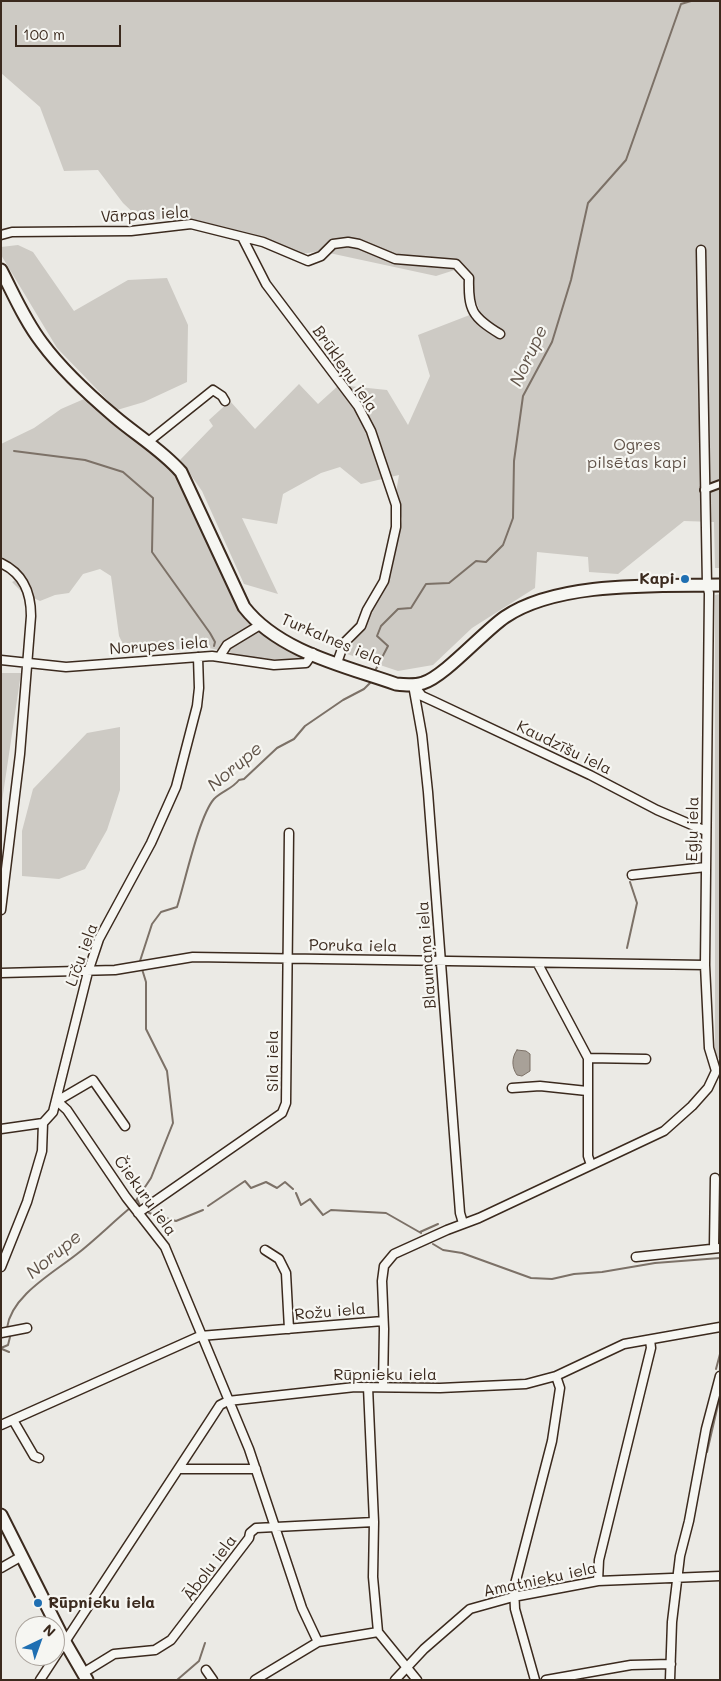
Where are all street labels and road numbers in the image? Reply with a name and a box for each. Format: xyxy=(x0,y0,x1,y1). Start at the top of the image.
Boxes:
street label: Vārpas iela xyxy=(100,203,190,227)
street label: Brūkleņu iela xyxy=(308,322,382,416)
street label: Turkalnes iela xyxy=(278,610,386,670)
street label: Norupes iela xyxy=(109,633,209,659)
street label: Kaudzīšu iela xyxy=(514,717,614,779)
street label: Egļu iela xyxy=(683,796,703,862)
street label: Blaumaņa iela xyxy=(414,900,440,1010)
street label: Līču iela xyxy=(62,921,102,989)
street label: Poruka iela xyxy=(309,936,397,956)
street label: Sila iela xyxy=(263,1030,283,1092)
street label: Čiekuru iela xyxy=(110,1152,180,1240)
street label: Rožu iela xyxy=(294,1299,366,1325)
street label: Rūpnieku iela xyxy=(333,1365,437,1385)
street label: Ābolu iela xyxy=(179,1531,241,1605)
street label: Amatnieku iela xyxy=(481,1559,599,1601)

